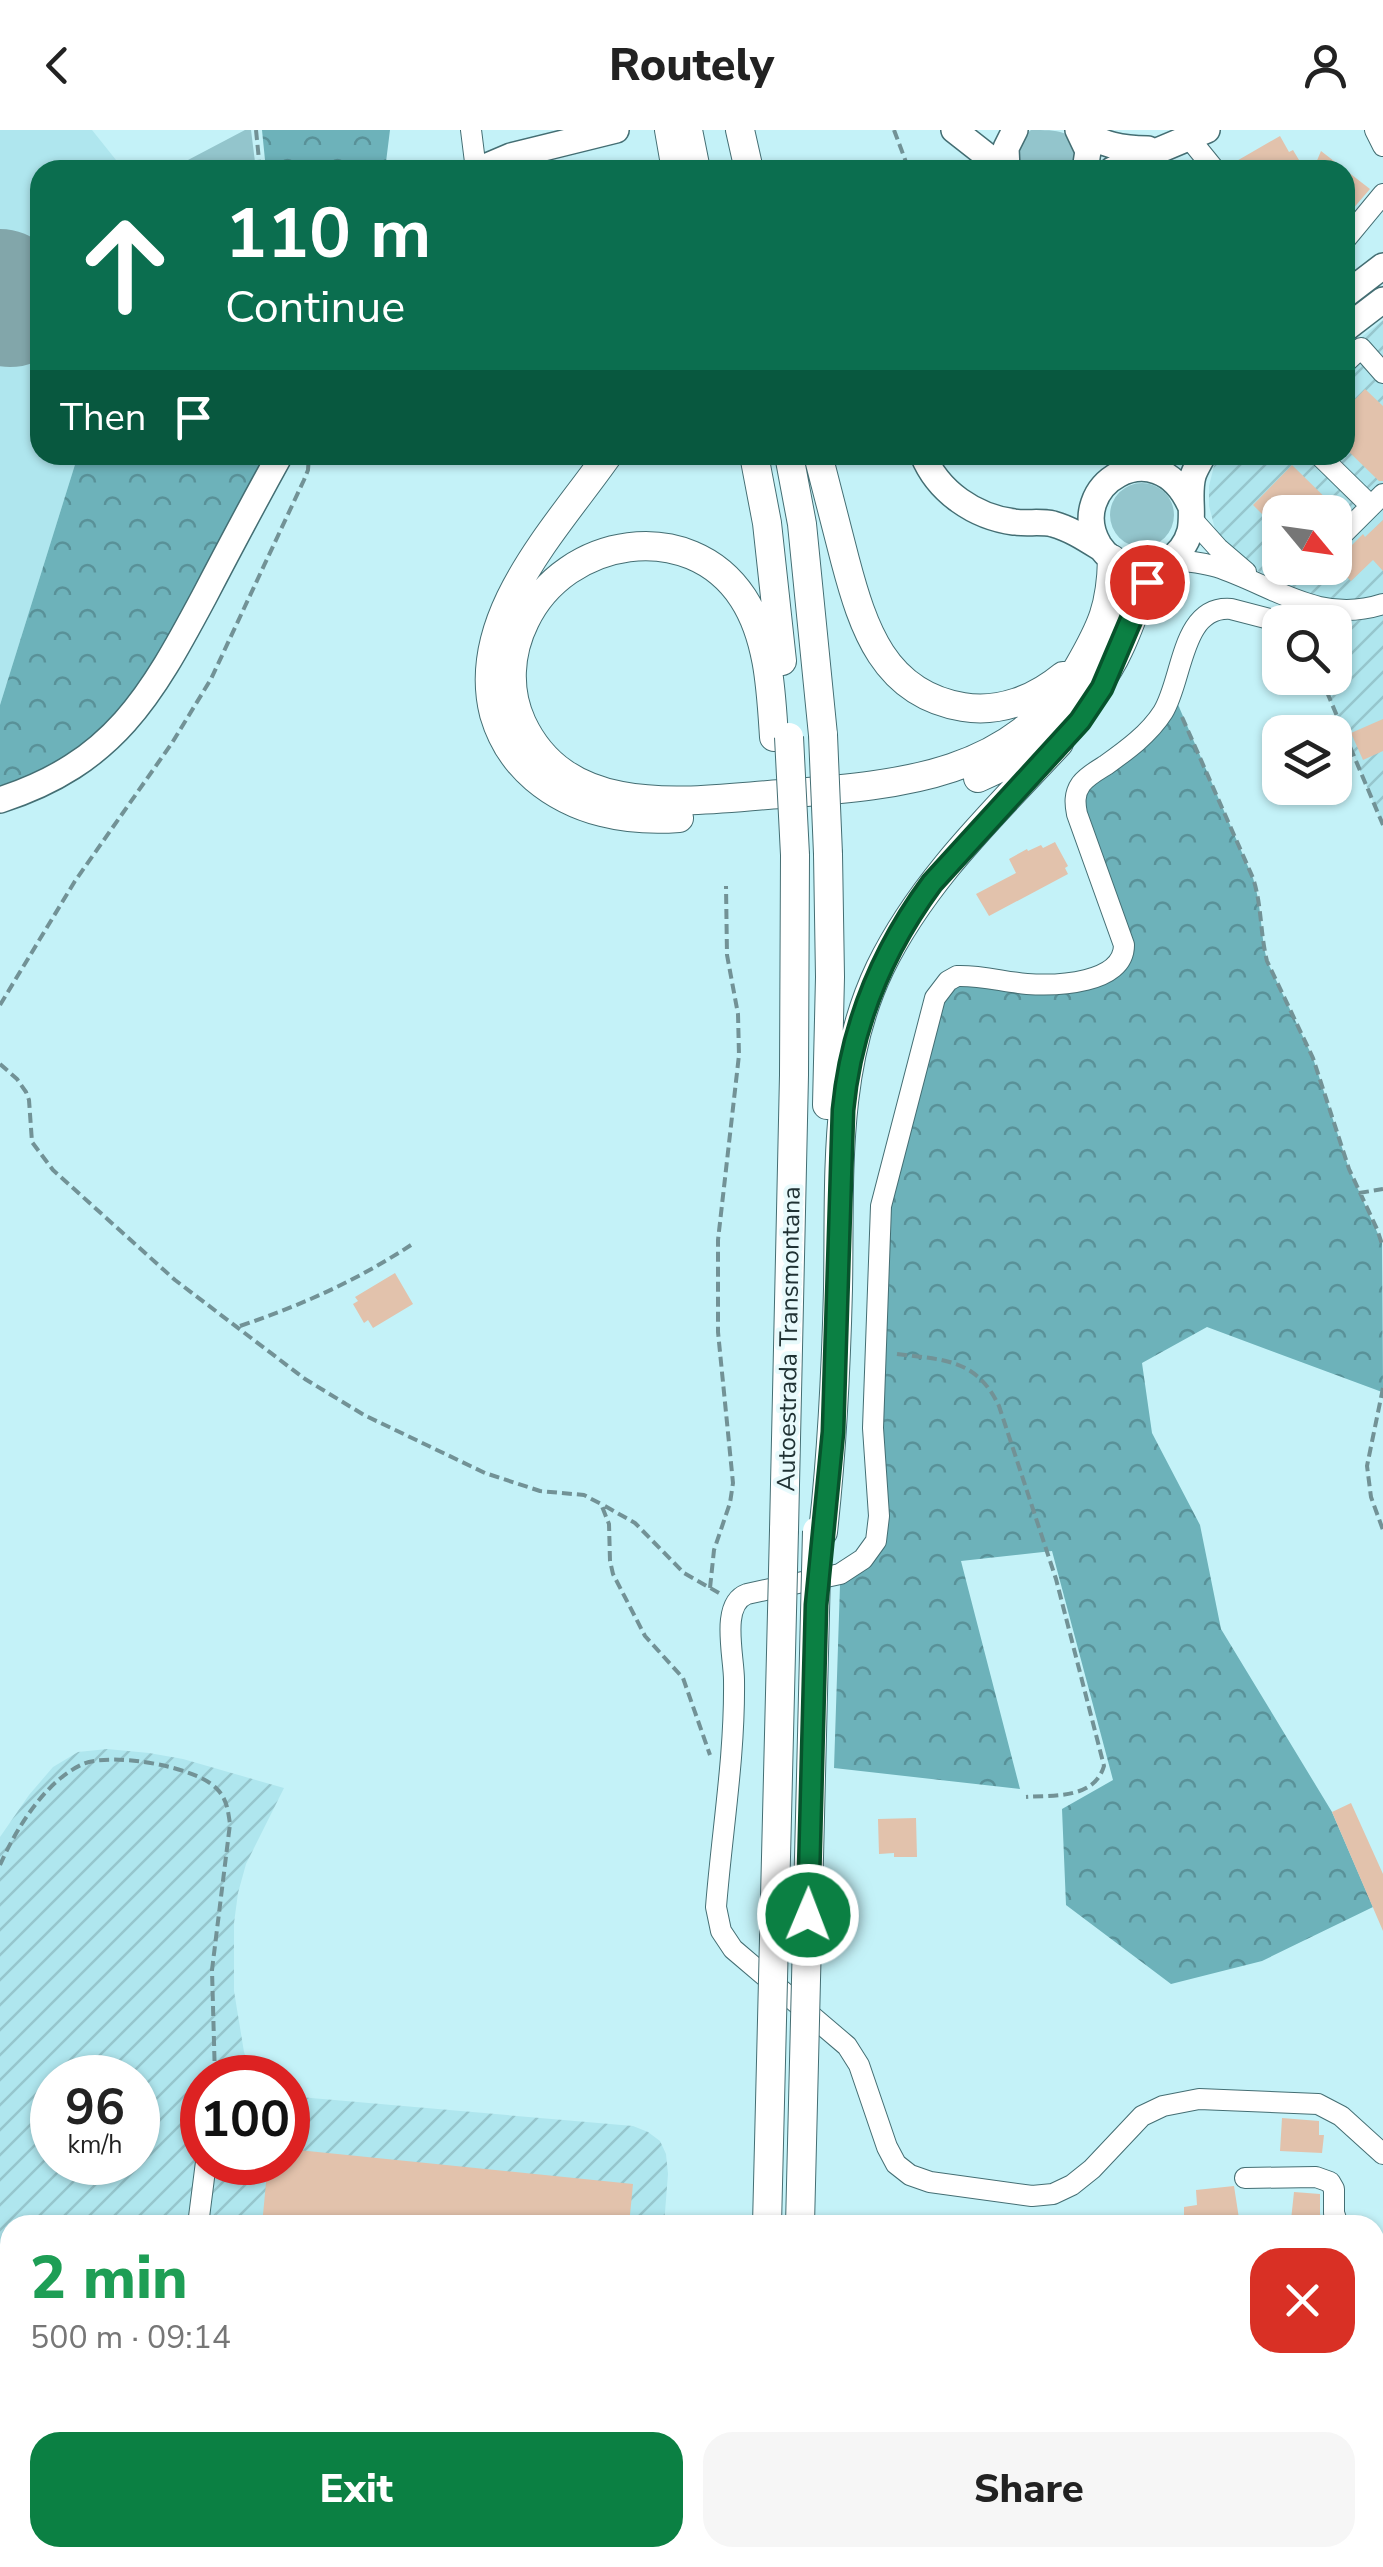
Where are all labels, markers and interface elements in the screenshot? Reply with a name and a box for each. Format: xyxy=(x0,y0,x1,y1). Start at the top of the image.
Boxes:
text: Routely xyxy=(609,35,774,96)
icon: back xyxy=(30,38,85,93)
icon: person xyxy=(1298,38,1353,93)
text: 110 m xyxy=(225,186,431,282)
icon: ahead xyxy=(60,200,190,330)
text: Continue xyxy=(225,277,405,338)
icon: arrive xyxy=(166,390,221,445)
text: Then xyxy=(60,392,146,443)
north arrow xyxy=(1262,495,1352,585)
map controls xyxy=(1262,495,1352,805)
pin xyxy=(1105,540,1190,625)
icon: arrive xyxy=(1120,555,1175,610)
button: search xyxy=(1262,605,1352,695)
button: layers xyxy=(1262,715,1352,805)
street label: Autoestrada Transmontana xyxy=(769,1186,809,1492)
position arrow xyxy=(756,1863,860,1967)
speed limit sign: 100 xyxy=(180,2055,310,2185)
text: 96 xyxy=(65,2073,125,2142)
text: km/h xyxy=(67,2128,123,2162)
text: 2 min xyxy=(30,2237,188,2319)
button: close xyxy=(1250,2248,1355,2353)
text: 500 m · 09:14 xyxy=(30,2316,231,2359)
button: Exit xyxy=(30,2432,683,2547)
button: Share xyxy=(703,2432,1355,2547)

